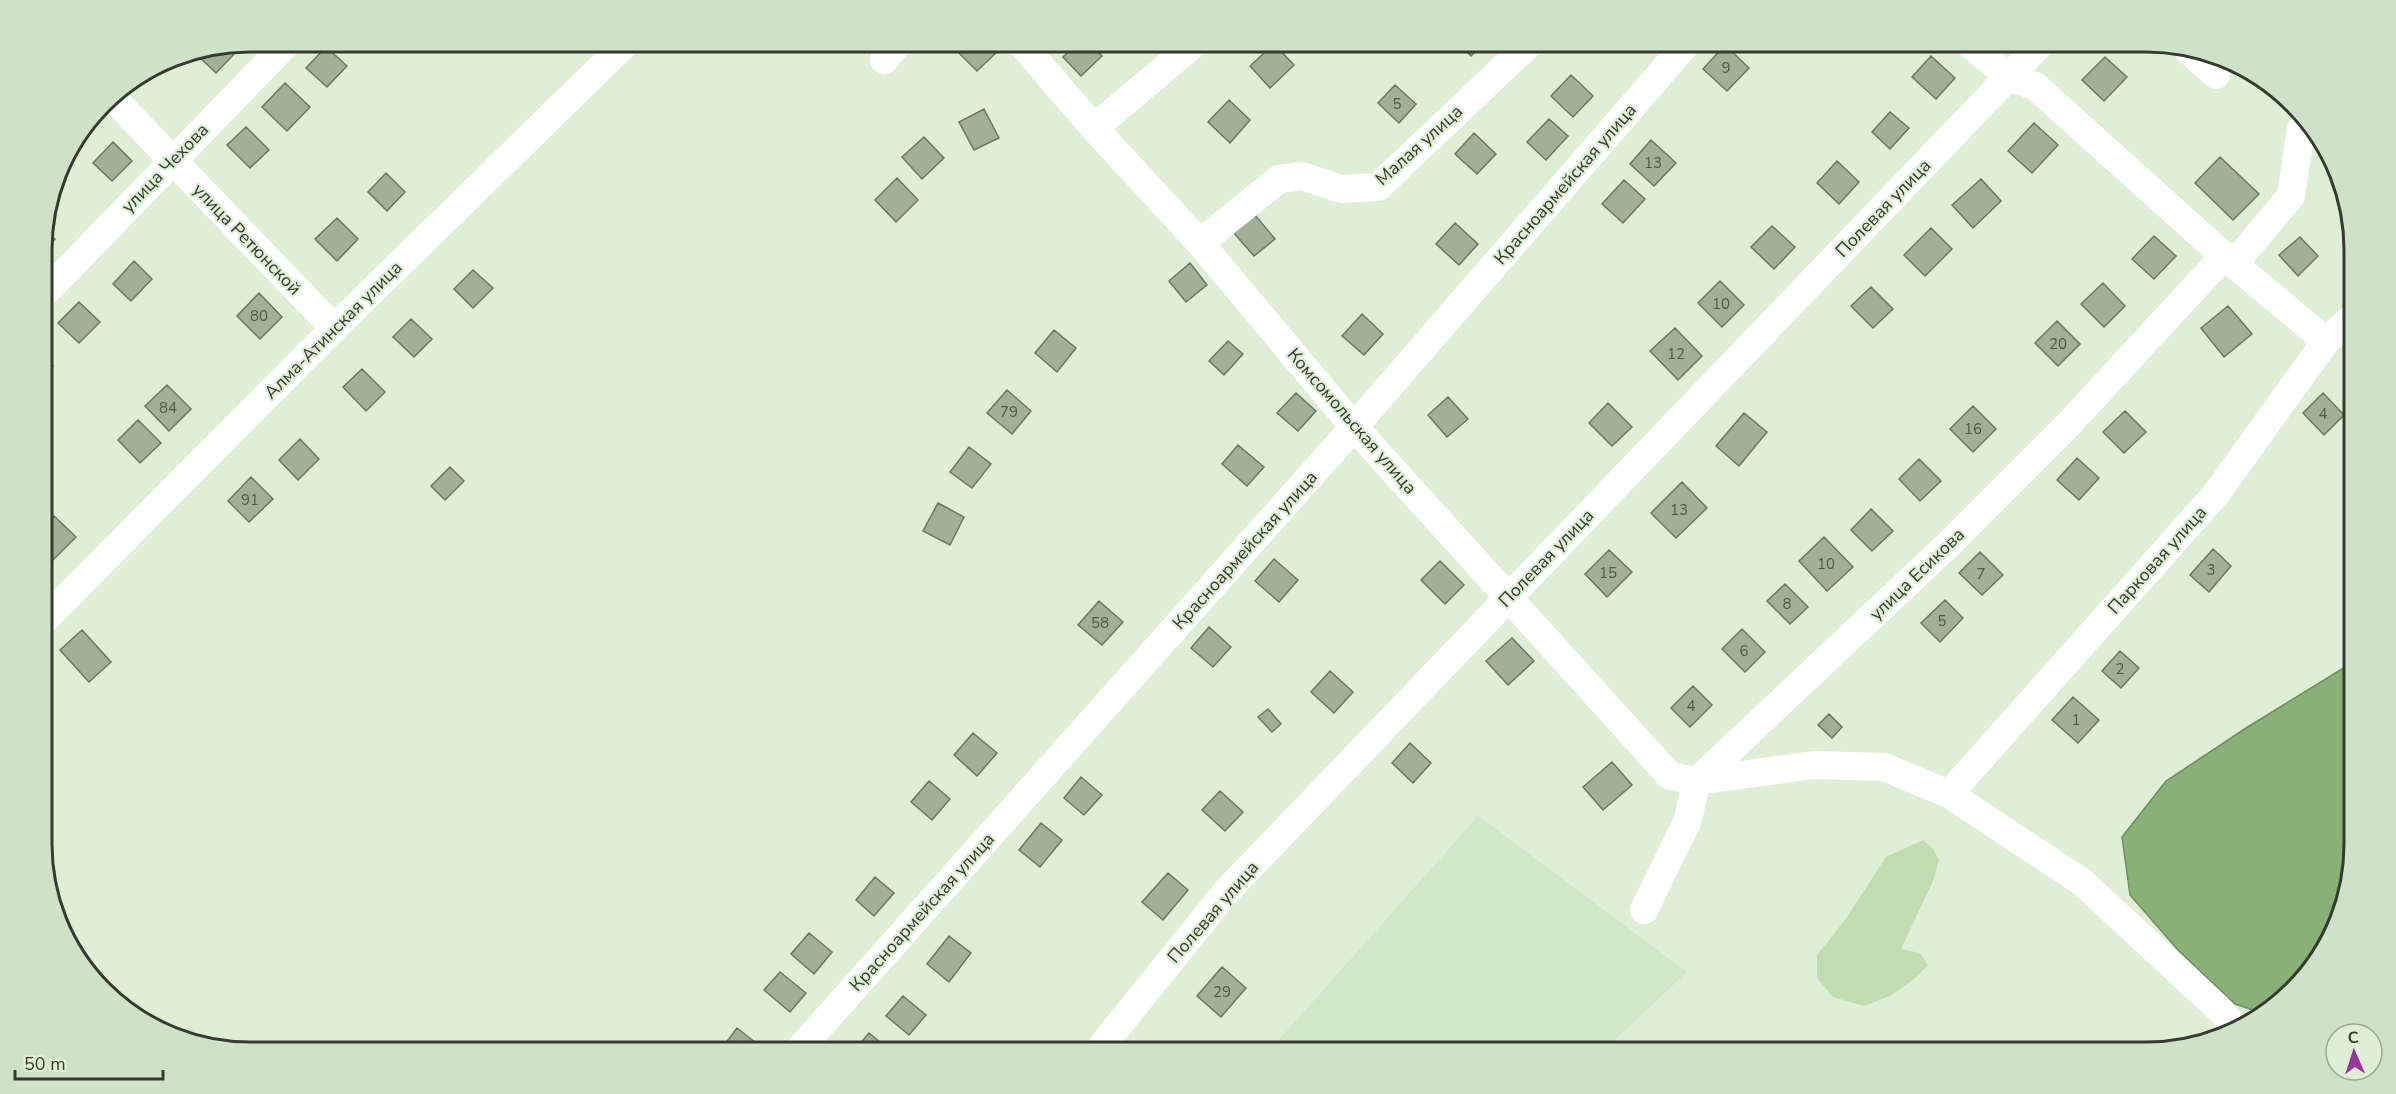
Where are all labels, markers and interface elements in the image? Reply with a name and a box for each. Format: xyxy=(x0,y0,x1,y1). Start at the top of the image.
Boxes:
house number: 9 xyxy=(1721,58,1731,78)
house number: 5 xyxy=(1392,94,1402,114)
street label: Красноармейская улица xyxy=(1488,98,1642,270)
street label: Малая улица xyxy=(1370,99,1468,191)
street label: улица Чехова xyxy=(116,118,214,218)
house number: 13 xyxy=(1644,153,1662,173)
street label: Полевая улица xyxy=(1830,154,1936,262)
street label: улица Ретюнской xyxy=(187,178,307,300)
street label: Алма-Атинская улица xyxy=(259,256,407,404)
house number: 10 xyxy=(1712,294,1730,314)
house number: 80 xyxy=(250,306,268,326)
house number: 20 xyxy=(2049,334,2067,354)
street label: Комсомольская улица xyxy=(1282,343,1422,499)
house number: 12 xyxy=(1667,344,1685,364)
house number: 84 xyxy=(159,398,177,418)
house number: 79 xyxy=(1000,402,1018,422)
house number: 4 xyxy=(2318,404,2328,424)
house number: 16 xyxy=(1964,419,1982,439)
street label: Красноармейская улица xyxy=(1167,465,1323,635)
house number: 91 xyxy=(241,490,259,510)
house number: 13 xyxy=(1670,500,1688,520)
street label: Парковая улица xyxy=(2102,501,2212,619)
street label: Полевая улица xyxy=(1493,504,1599,612)
street label: улица Есикова xyxy=(1864,522,1970,626)
house number: 10 xyxy=(1817,554,1835,574)
house number: 3 xyxy=(2206,560,2216,580)
house number: 15 xyxy=(1599,563,1617,583)
house number: 7 xyxy=(1976,564,1986,584)
house number: 8 xyxy=(1782,594,1792,614)
house number: 5 xyxy=(1937,611,1947,631)
house number: 58 xyxy=(1091,613,1109,633)
house number: 6 xyxy=(1739,641,1749,661)
house number: 2 xyxy=(2115,659,2125,679)
house number: 4 xyxy=(1686,696,1696,716)
house number: 1 xyxy=(2071,710,2081,730)
street label: Красноармейская улица xyxy=(844,827,1000,997)
street label: Полевая улица xyxy=(1162,856,1264,968)
house number: 29 xyxy=(1213,982,1231,1002)
north arrow xyxy=(2324,1022,2384,1082)
text: С xyxy=(2347,1027,2359,1049)
scale bar xyxy=(15,1043,164,1081)
text: 50 m xyxy=(24,1052,66,1076)

